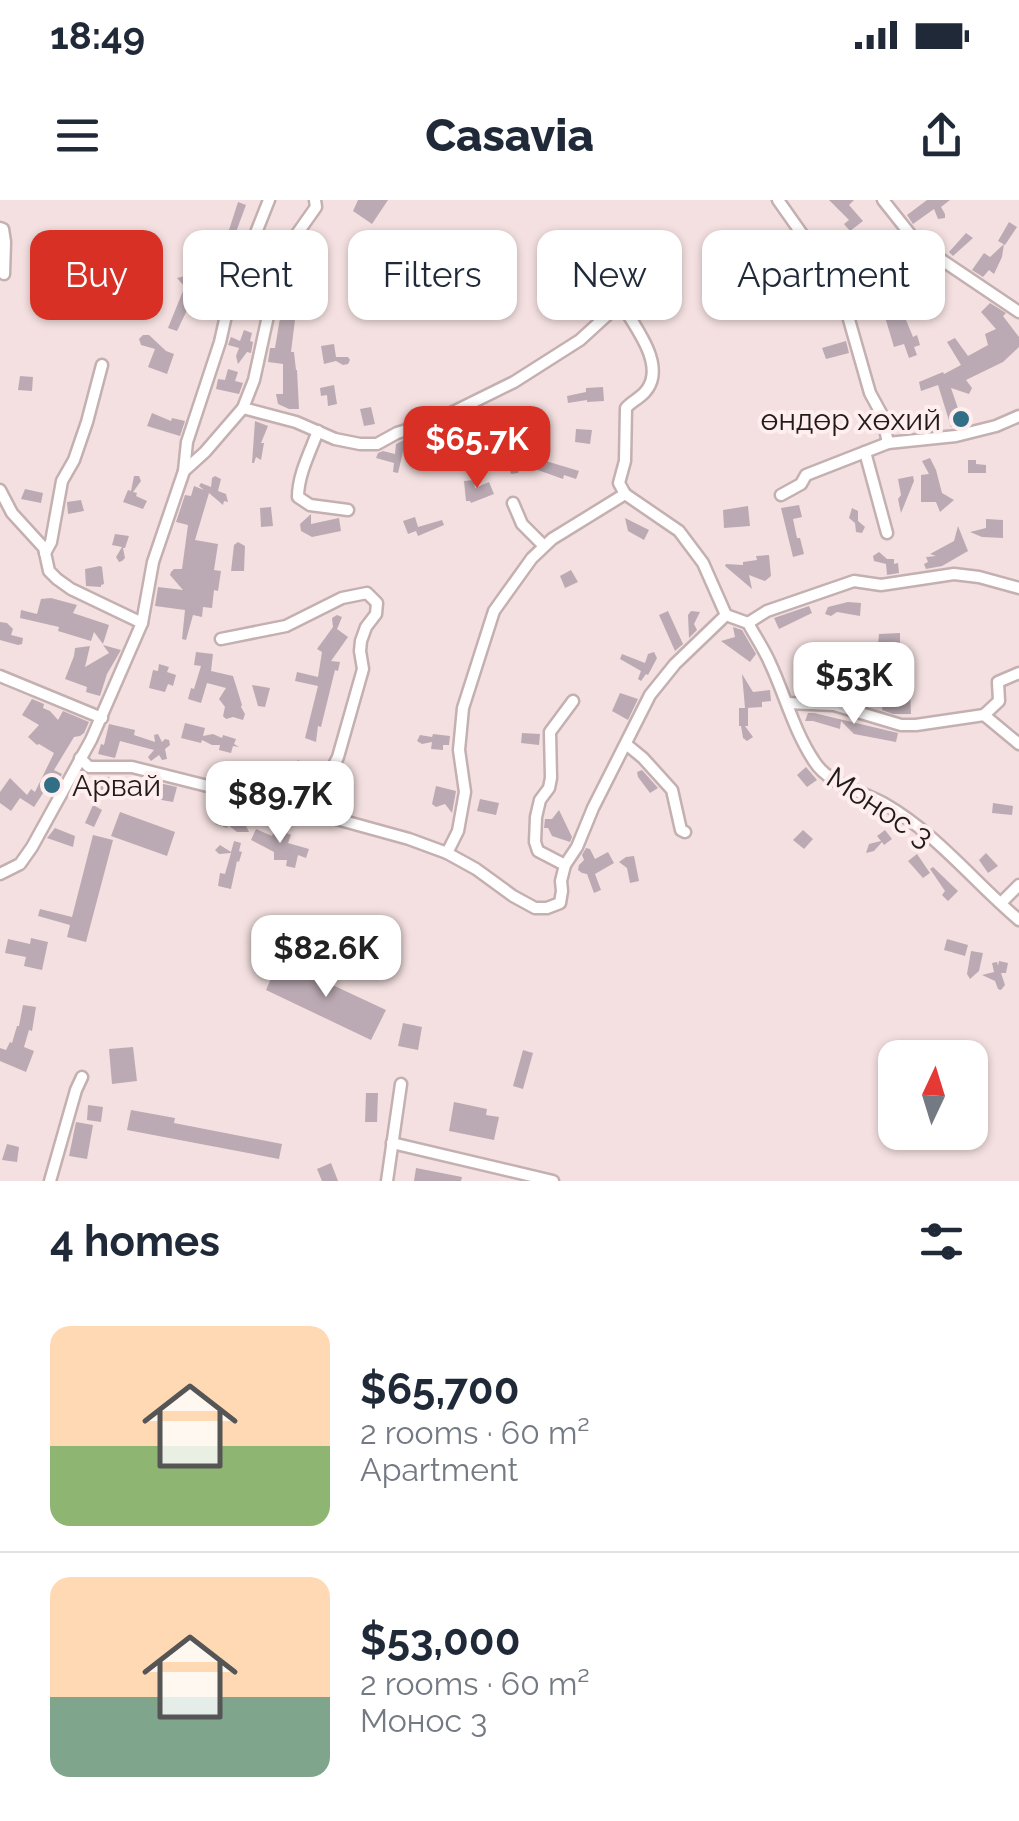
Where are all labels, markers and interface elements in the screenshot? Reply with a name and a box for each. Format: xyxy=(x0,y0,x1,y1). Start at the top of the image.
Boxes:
text: 18:49 xyxy=(50,13,145,58)
icon: menu xyxy=(50,108,105,163)
icon: share xyxy=(914,108,969,163)
text: Casavia xyxy=(425,109,594,162)
chip: Buy xyxy=(30,230,163,320)
chip: Rent xyxy=(183,230,328,320)
chip: Filters xyxy=(348,230,517,320)
chip: New xyxy=(537,230,682,320)
chip: Apartment xyxy=(702,230,945,320)
place label: өндөр хөхий xyxy=(761,402,941,437)
pin: $65.7K xyxy=(396,406,558,491)
marker: өндөр хөхий xyxy=(950,408,972,430)
text: $65.7K xyxy=(425,420,529,457)
pin: $53K xyxy=(795,642,913,727)
text: $53K xyxy=(815,656,893,693)
street label: Монос 3 xyxy=(820,760,940,854)
pin: $89.7K xyxy=(199,761,361,846)
place label: Арвай xyxy=(72,768,161,803)
marker: Арвай xyxy=(41,774,63,796)
text: $89.7K xyxy=(228,775,332,812)
pin: $82.6K xyxy=(245,915,407,1000)
text: $82.6K xyxy=(273,929,379,966)
north arrow xyxy=(878,1040,988,1150)
map controls xyxy=(878,1040,988,1150)
icon: filters xyxy=(914,1214,969,1269)
text: 4 homes xyxy=(50,1217,220,1266)
text: $65,700 xyxy=(360,1365,519,1414)
icon: home xyxy=(130,1366,250,1486)
text: 2 rooms · 60 m² xyxy=(360,1414,590,1451)
text: Apartment xyxy=(360,1451,518,1488)
text: $53,000 xyxy=(360,1616,520,1665)
icon: home xyxy=(130,1617,250,1737)
text: 2 rooms · 60 m² xyxy=(360,1665,590,1702)
text: Монос 3 xyxy=(360,1702,487,1739)

